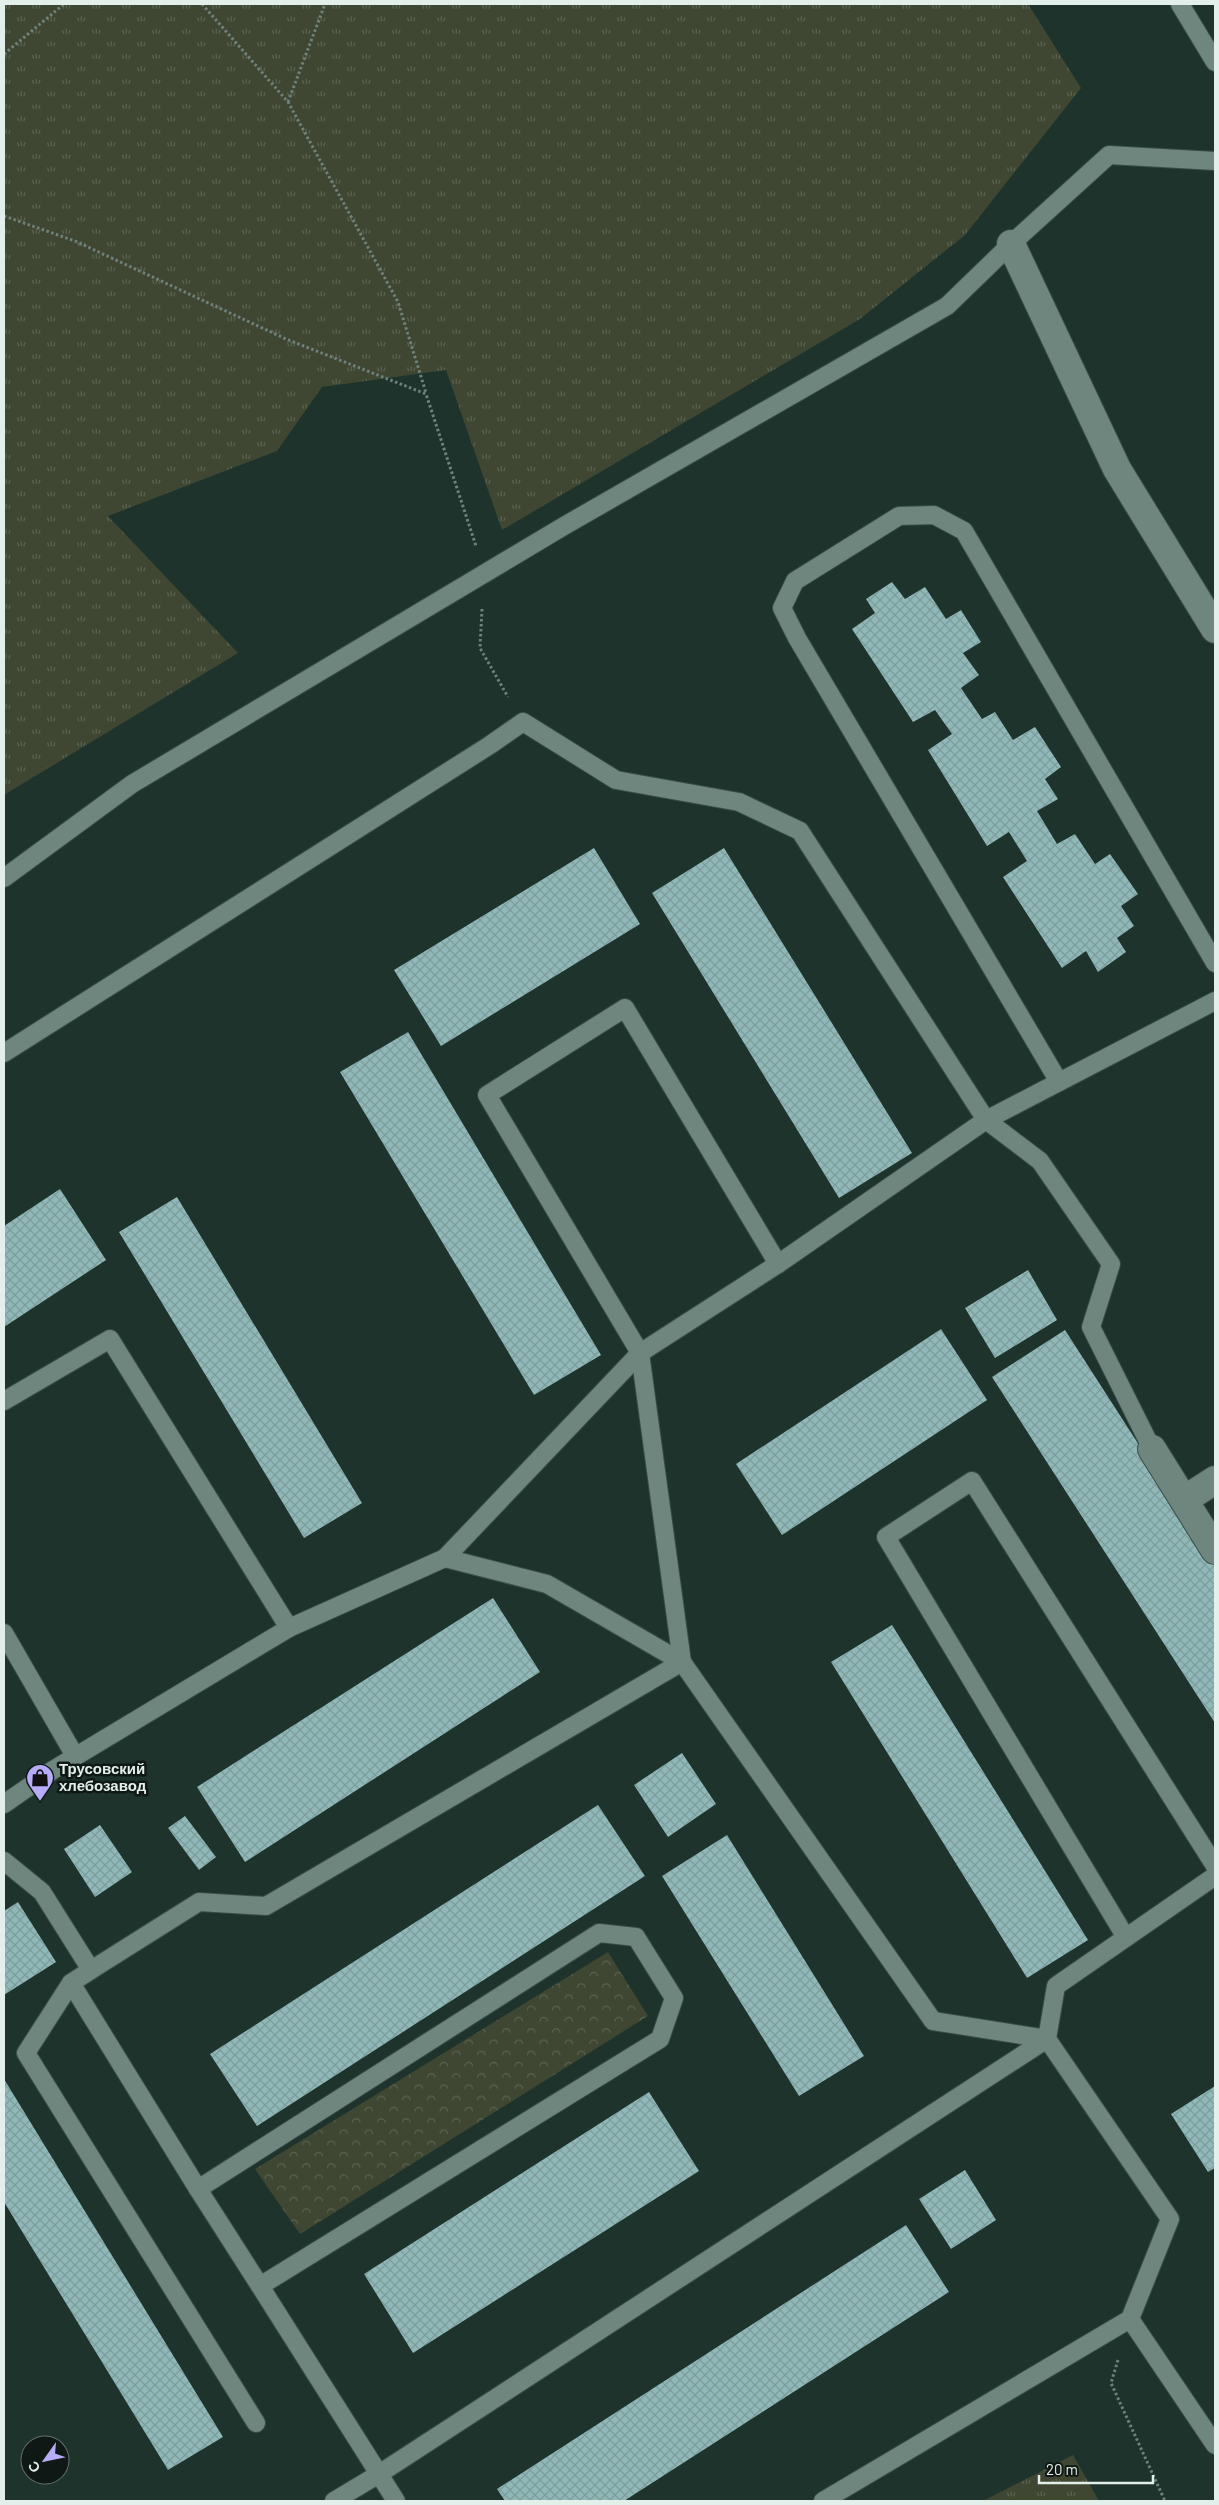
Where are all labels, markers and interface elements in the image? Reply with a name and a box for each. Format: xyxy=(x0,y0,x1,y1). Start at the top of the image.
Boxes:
place label: Трусовский хлебозавод xyxy=(59,1759,147,1794)
shop icon: Трусовский хлебозавод xyxy=(25,1763,55,1802)
north arrow xyxy=(20,2435,70,2485)
scale bar xyxy=(1039,2452,1153,2484)
text: С xyxy=(24,2458,44,2476)
text: 20 m xyxy=(1046,2460,1078,2478)

